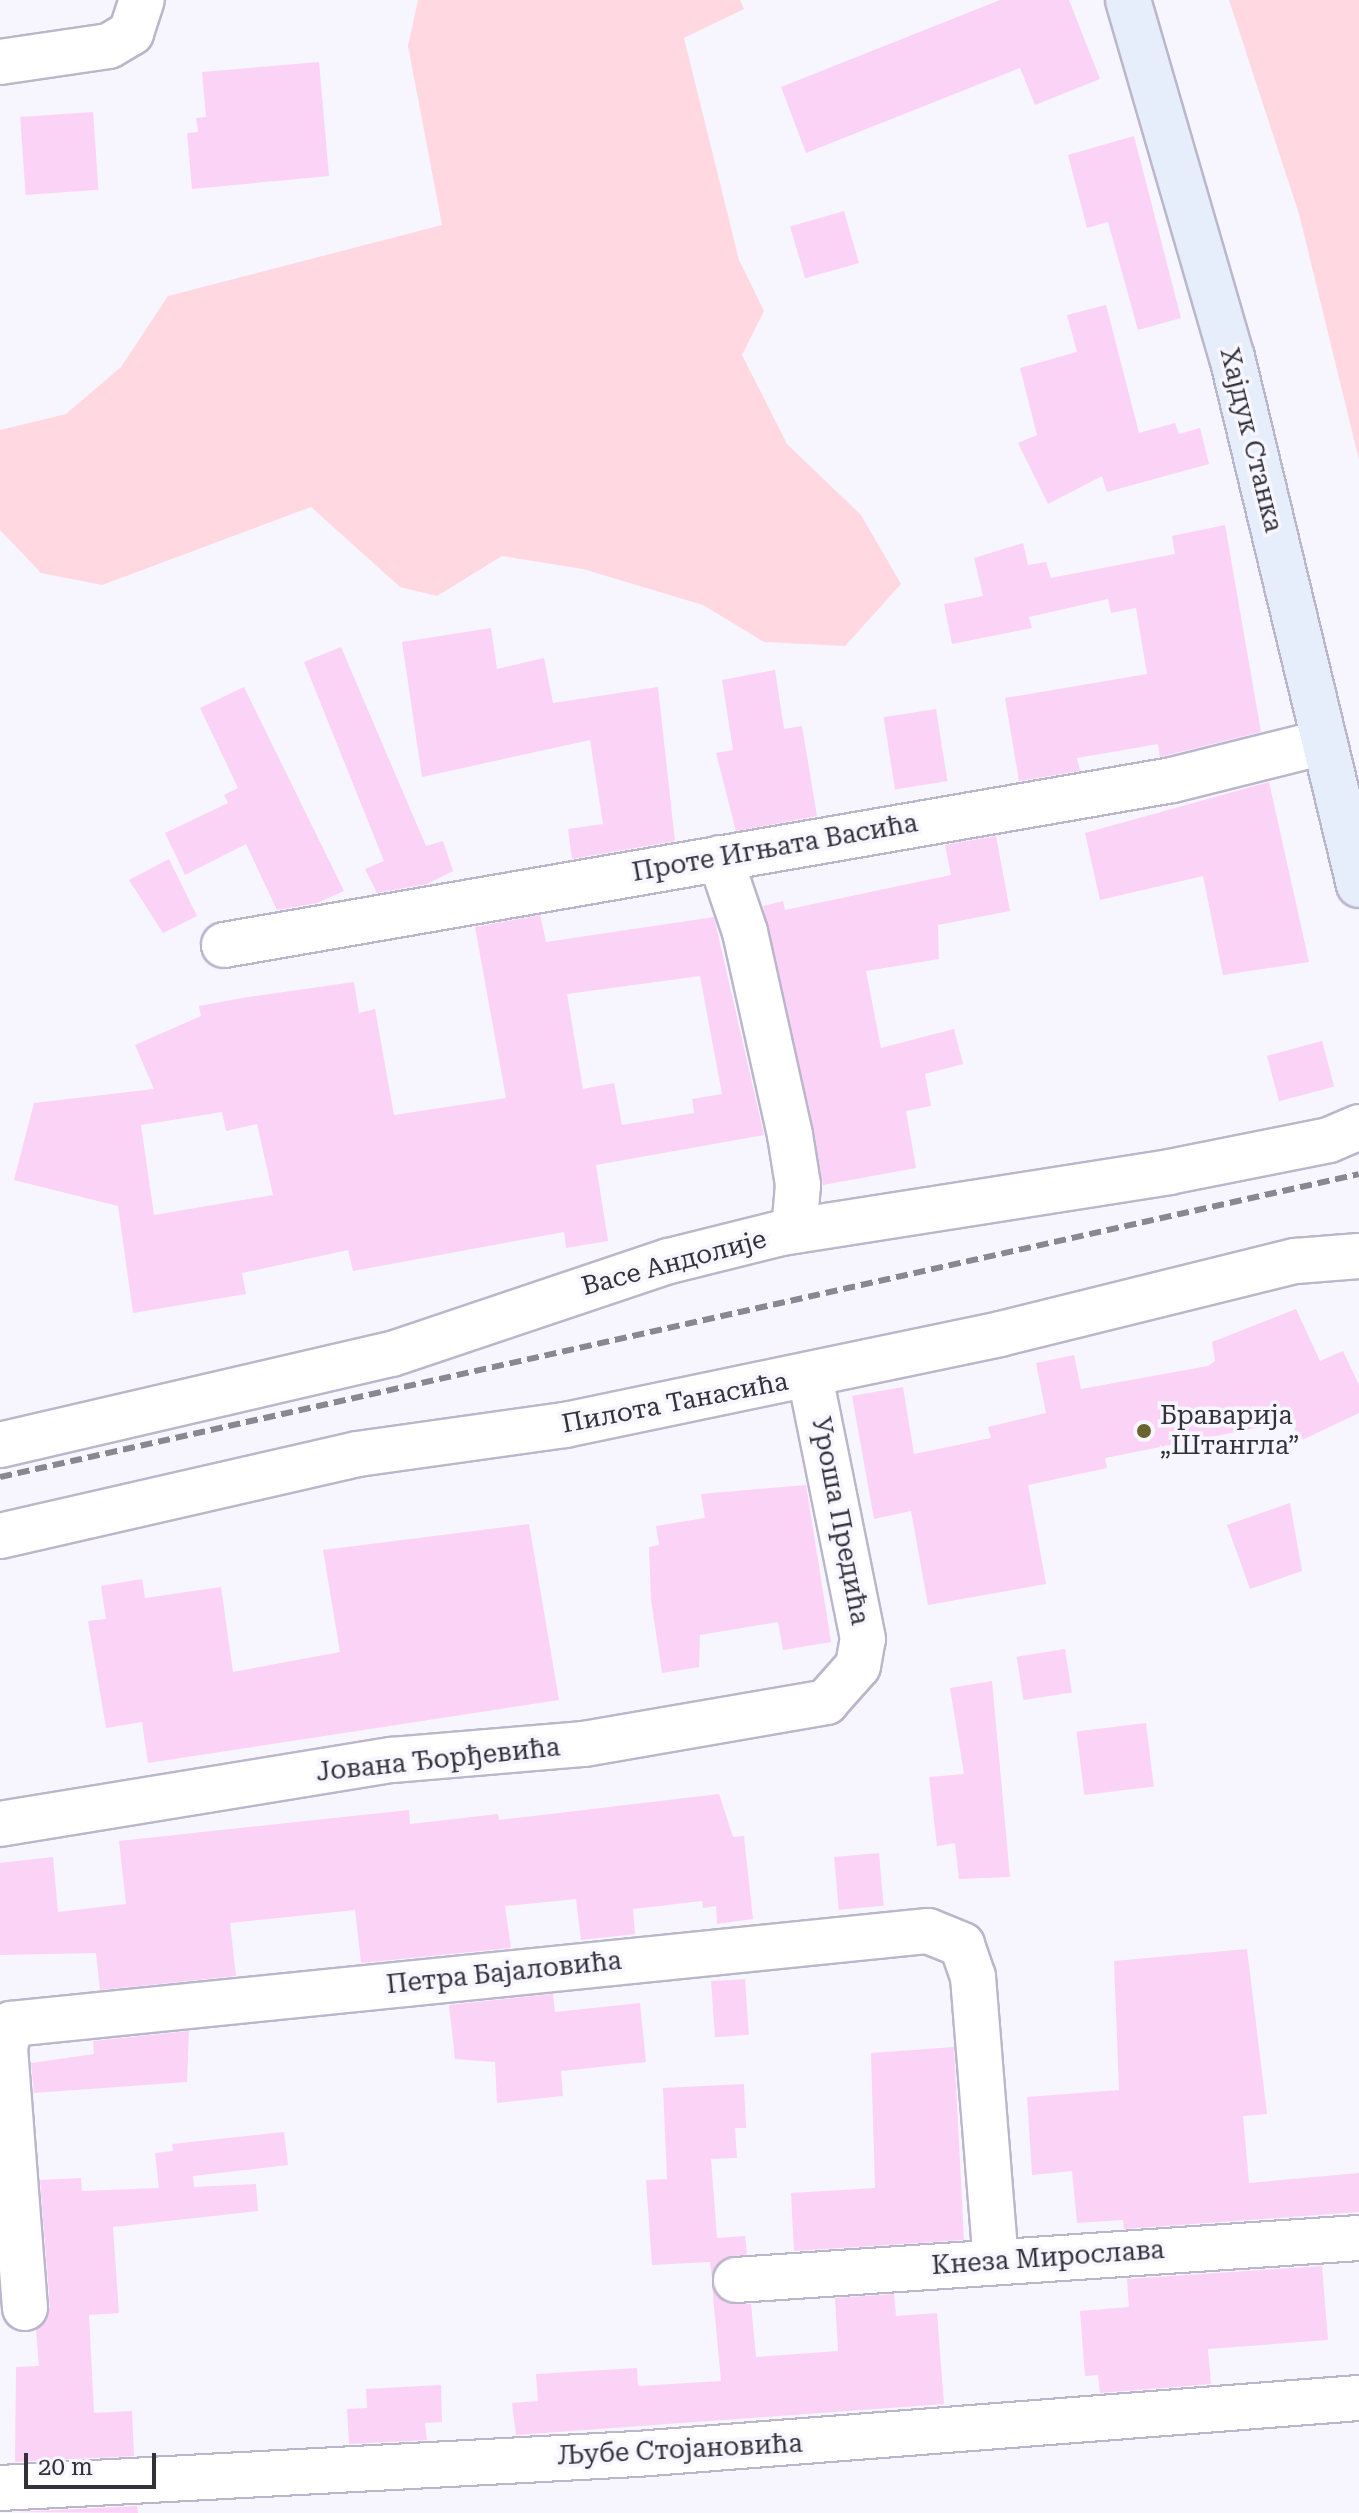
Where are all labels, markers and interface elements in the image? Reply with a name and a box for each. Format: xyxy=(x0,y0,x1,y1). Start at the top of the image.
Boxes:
street label: Хајдук Станка xyxy=(1213,344,1289,536)
street label: Проте Игњата Васића xyxy=(630,808,920,888)
street label: Васе Андолије xyxy=(578,1223,770,1303)
street label: Пилота Танасића xyxy=(559,1366,791,1440)
place label: Браварија „Штангла” xyxy=(1160,1400,1299,1462)
street label: Уроша Предића xyxy=(805,1414,875,1628)
marker: Браварија „Штангла” xyxy=(1135,1422,1153,1440)
street label: Јована Ђорђевића xyxy=(315,1732,561,1788)
street label: Петра Бајаловића xyxy=(385,1945,623,2001)
street label: Кнеза Мирослава xyxy=(930,2234,1166,2282)
street label: Љубе Стојановића xyxy=(557,2428,803,2472)
scale bar xyxy=(28,2437,160,2487)
text: 20 m xyxy=(38,2453,93,2481)

